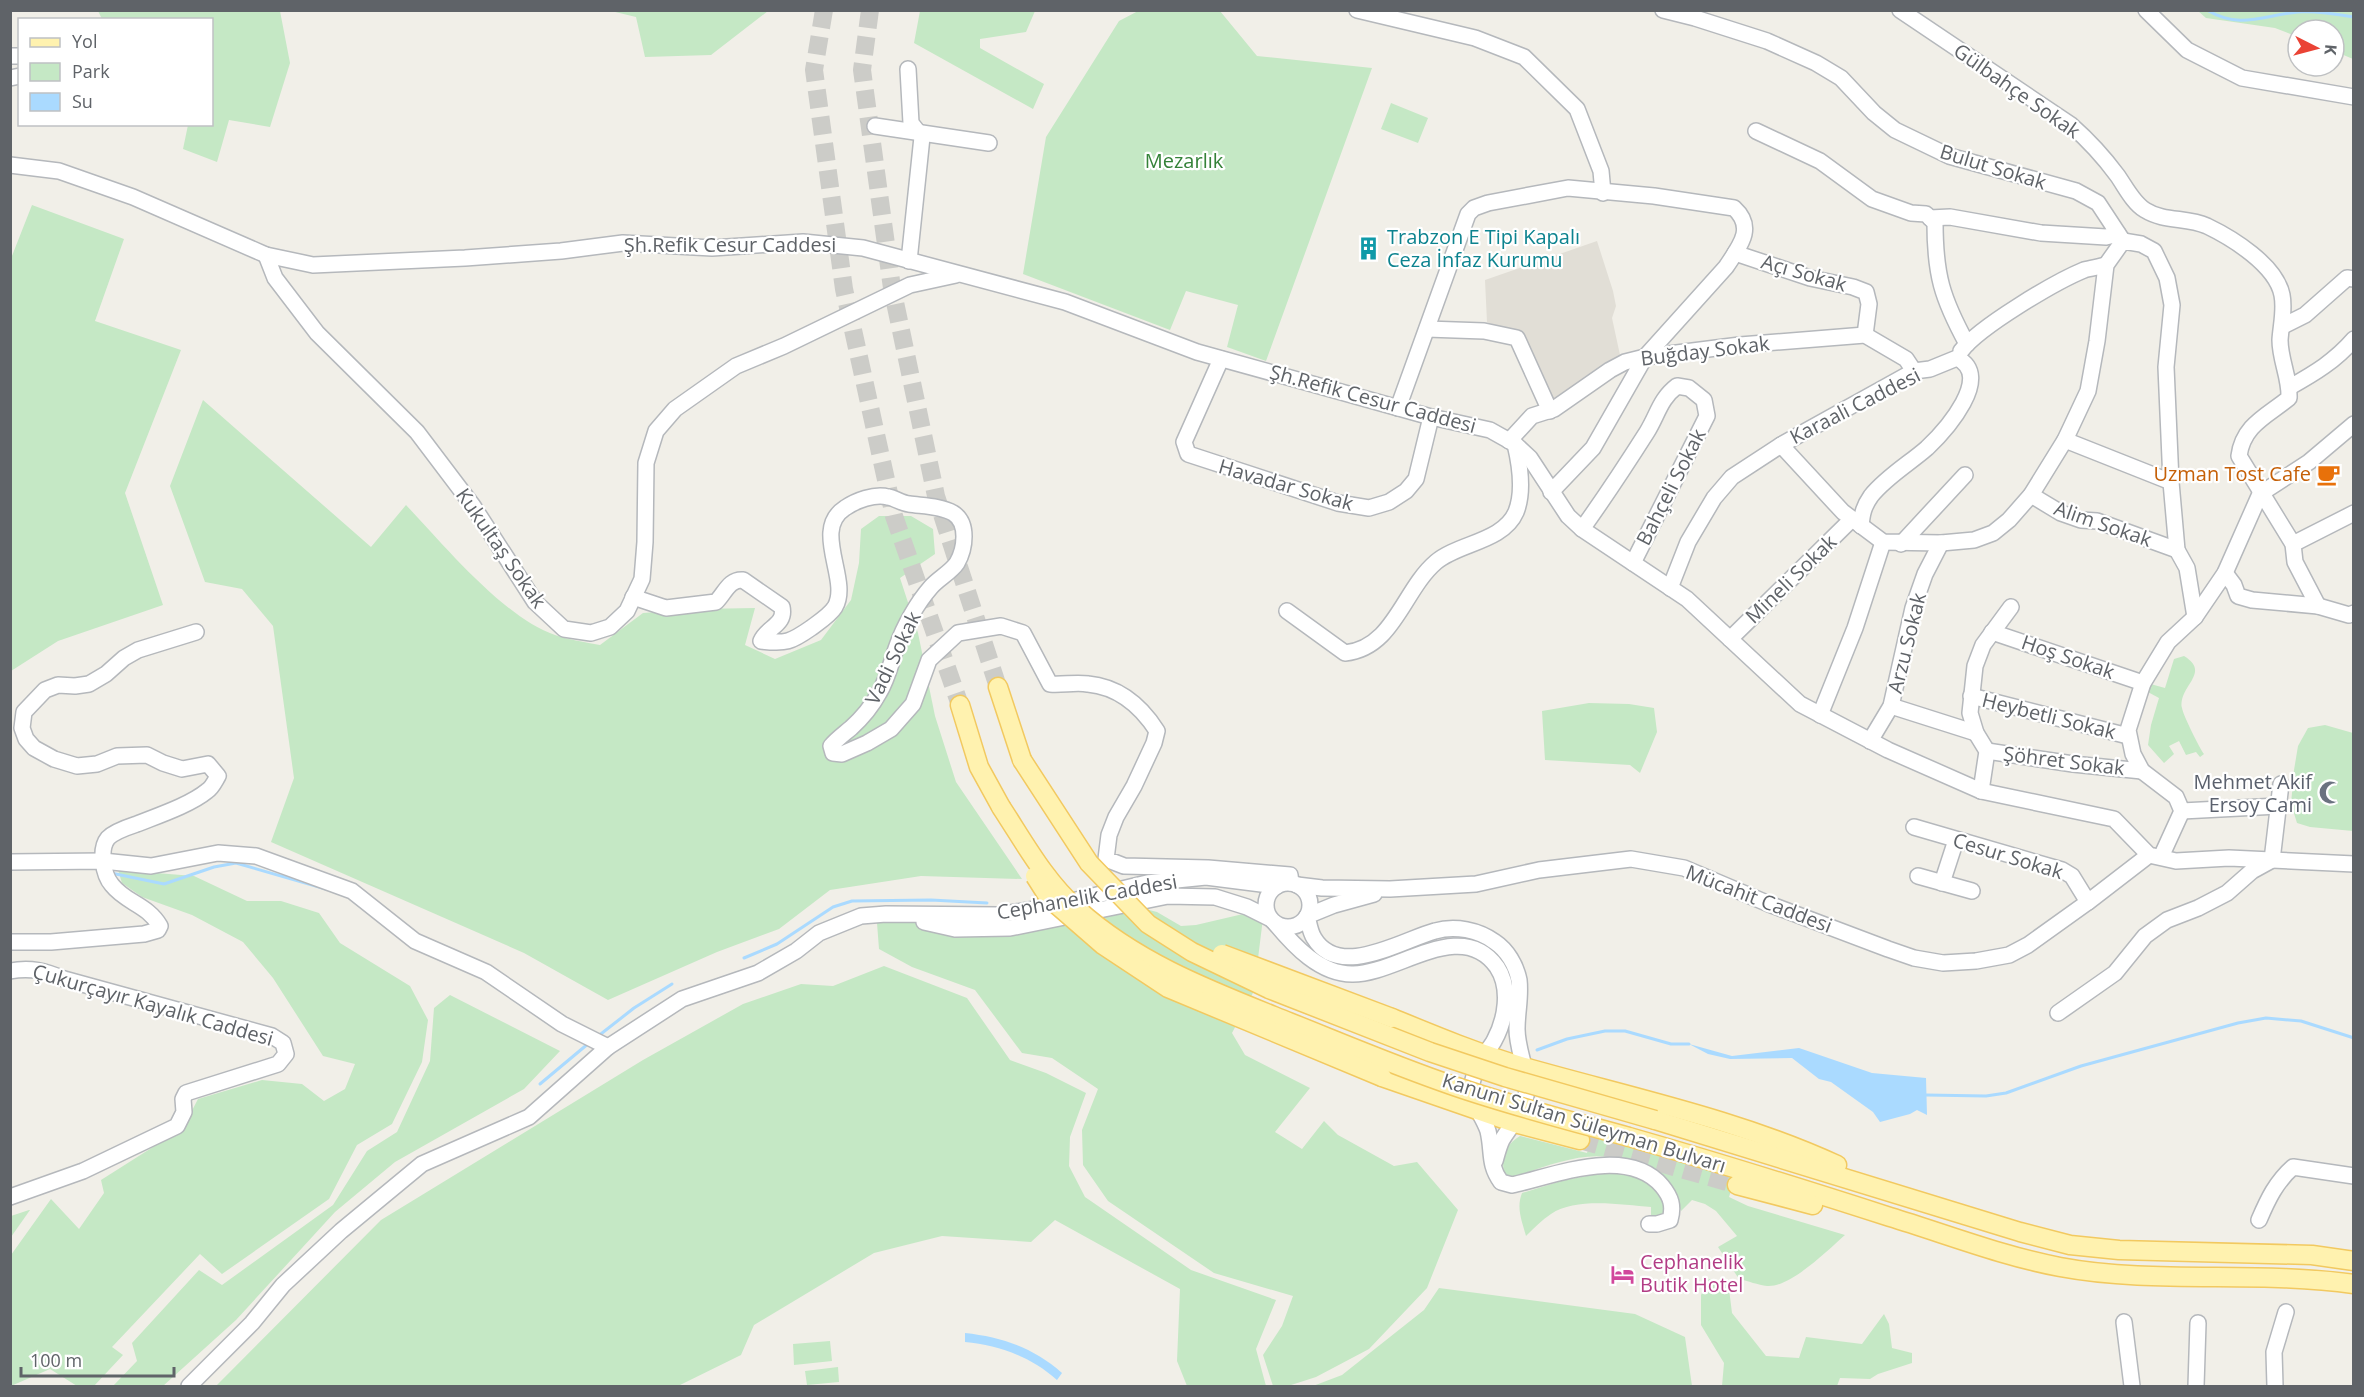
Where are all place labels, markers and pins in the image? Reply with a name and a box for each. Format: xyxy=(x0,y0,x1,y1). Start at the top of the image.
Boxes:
place label: Trabzon E Tipi Kapalı Ceza İnfaz Kurumu xyxy=(1387,223,1580,273)
building icon: Trabzon E Tipi Kapalı Ceza İnfaz Kurumu xyxy=(1356,235,1382,261)
place label: Uzman Tost Cafe xyxy=(2153,460,2311,487)
cafe icon: Uzman Tost Cafe xyxy=(2316,461,2342,487)
place label: Mehmet Akif Ersoy Cami xyxy=(2194,768,2313,818)
mosque icon: Mehmet Akif Ersoy Cami xyxy=(2317,780,2343,806)
place label: Cephanelik Butik Hotel xyxy=(1640,1248,1744,1298)
hotel icon: Cephanelik Butik Hotel xyxy=(1609,1261,1635,1287)

